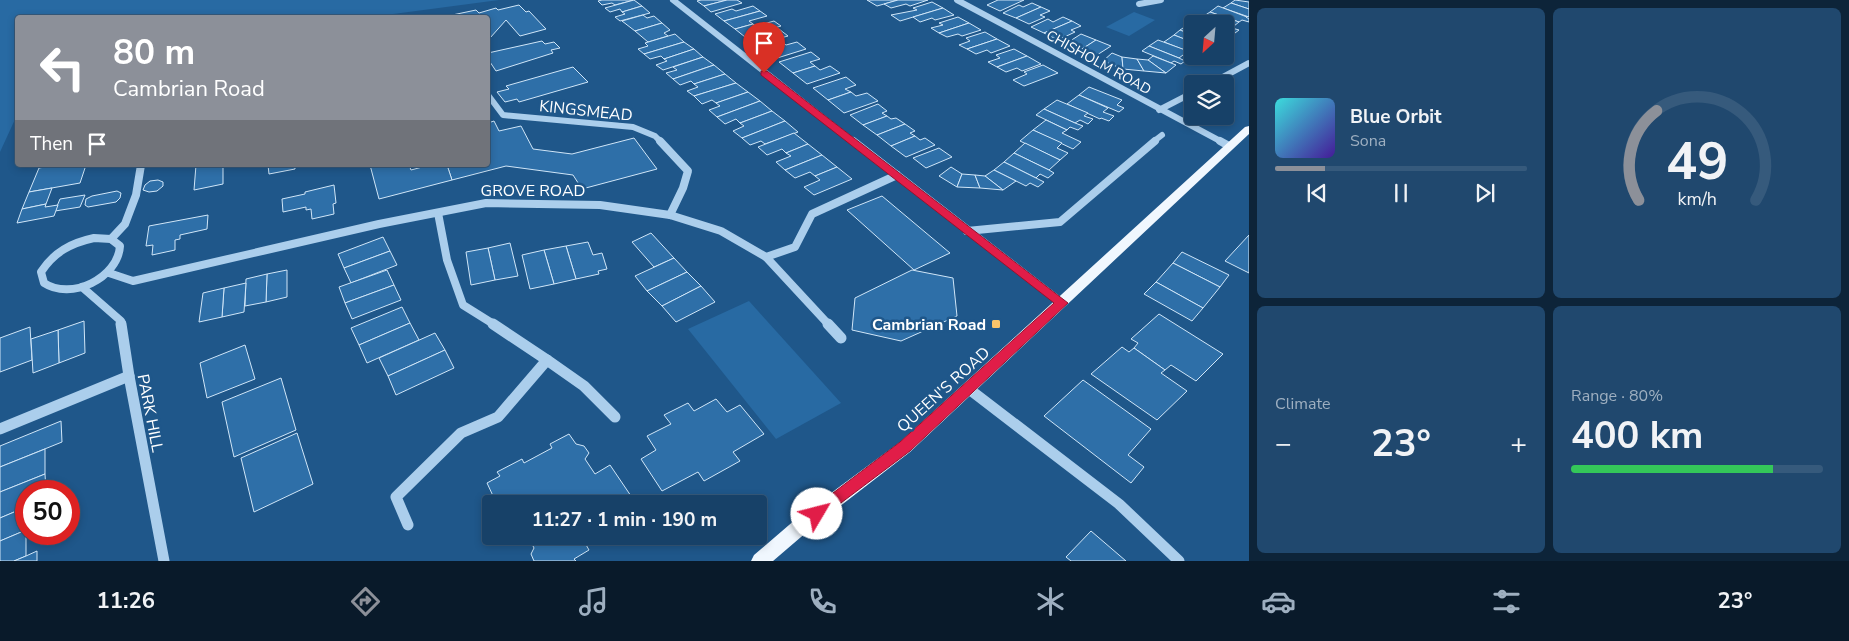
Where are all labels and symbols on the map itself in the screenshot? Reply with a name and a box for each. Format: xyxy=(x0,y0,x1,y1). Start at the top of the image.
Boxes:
north arrow xyxy=(1184,15,1234,65)
pin xyxy=(743,22,785,73)
street label: CHISHOLM ROAD xyxy=(1043,26,1155,99)
street label: KINGSMEAD xyxy=(538,95,634,127)
street label: GROVE ROAD xyxy=(481,180,585,202)
place label: Cambrian Road xyxy=(872,314,986,336)
marker: Cambrian Road xyxy=(990,318,1002,330)
street label: QUEEN'S ROAD xyxy=(892,342,995,437)
street label: PARK HILL xyxy=(132,372,168,454)
speed limit sign: 50 xyxy=(15,480,80,545)
position arrow xyxy=(790,487,842,539)

